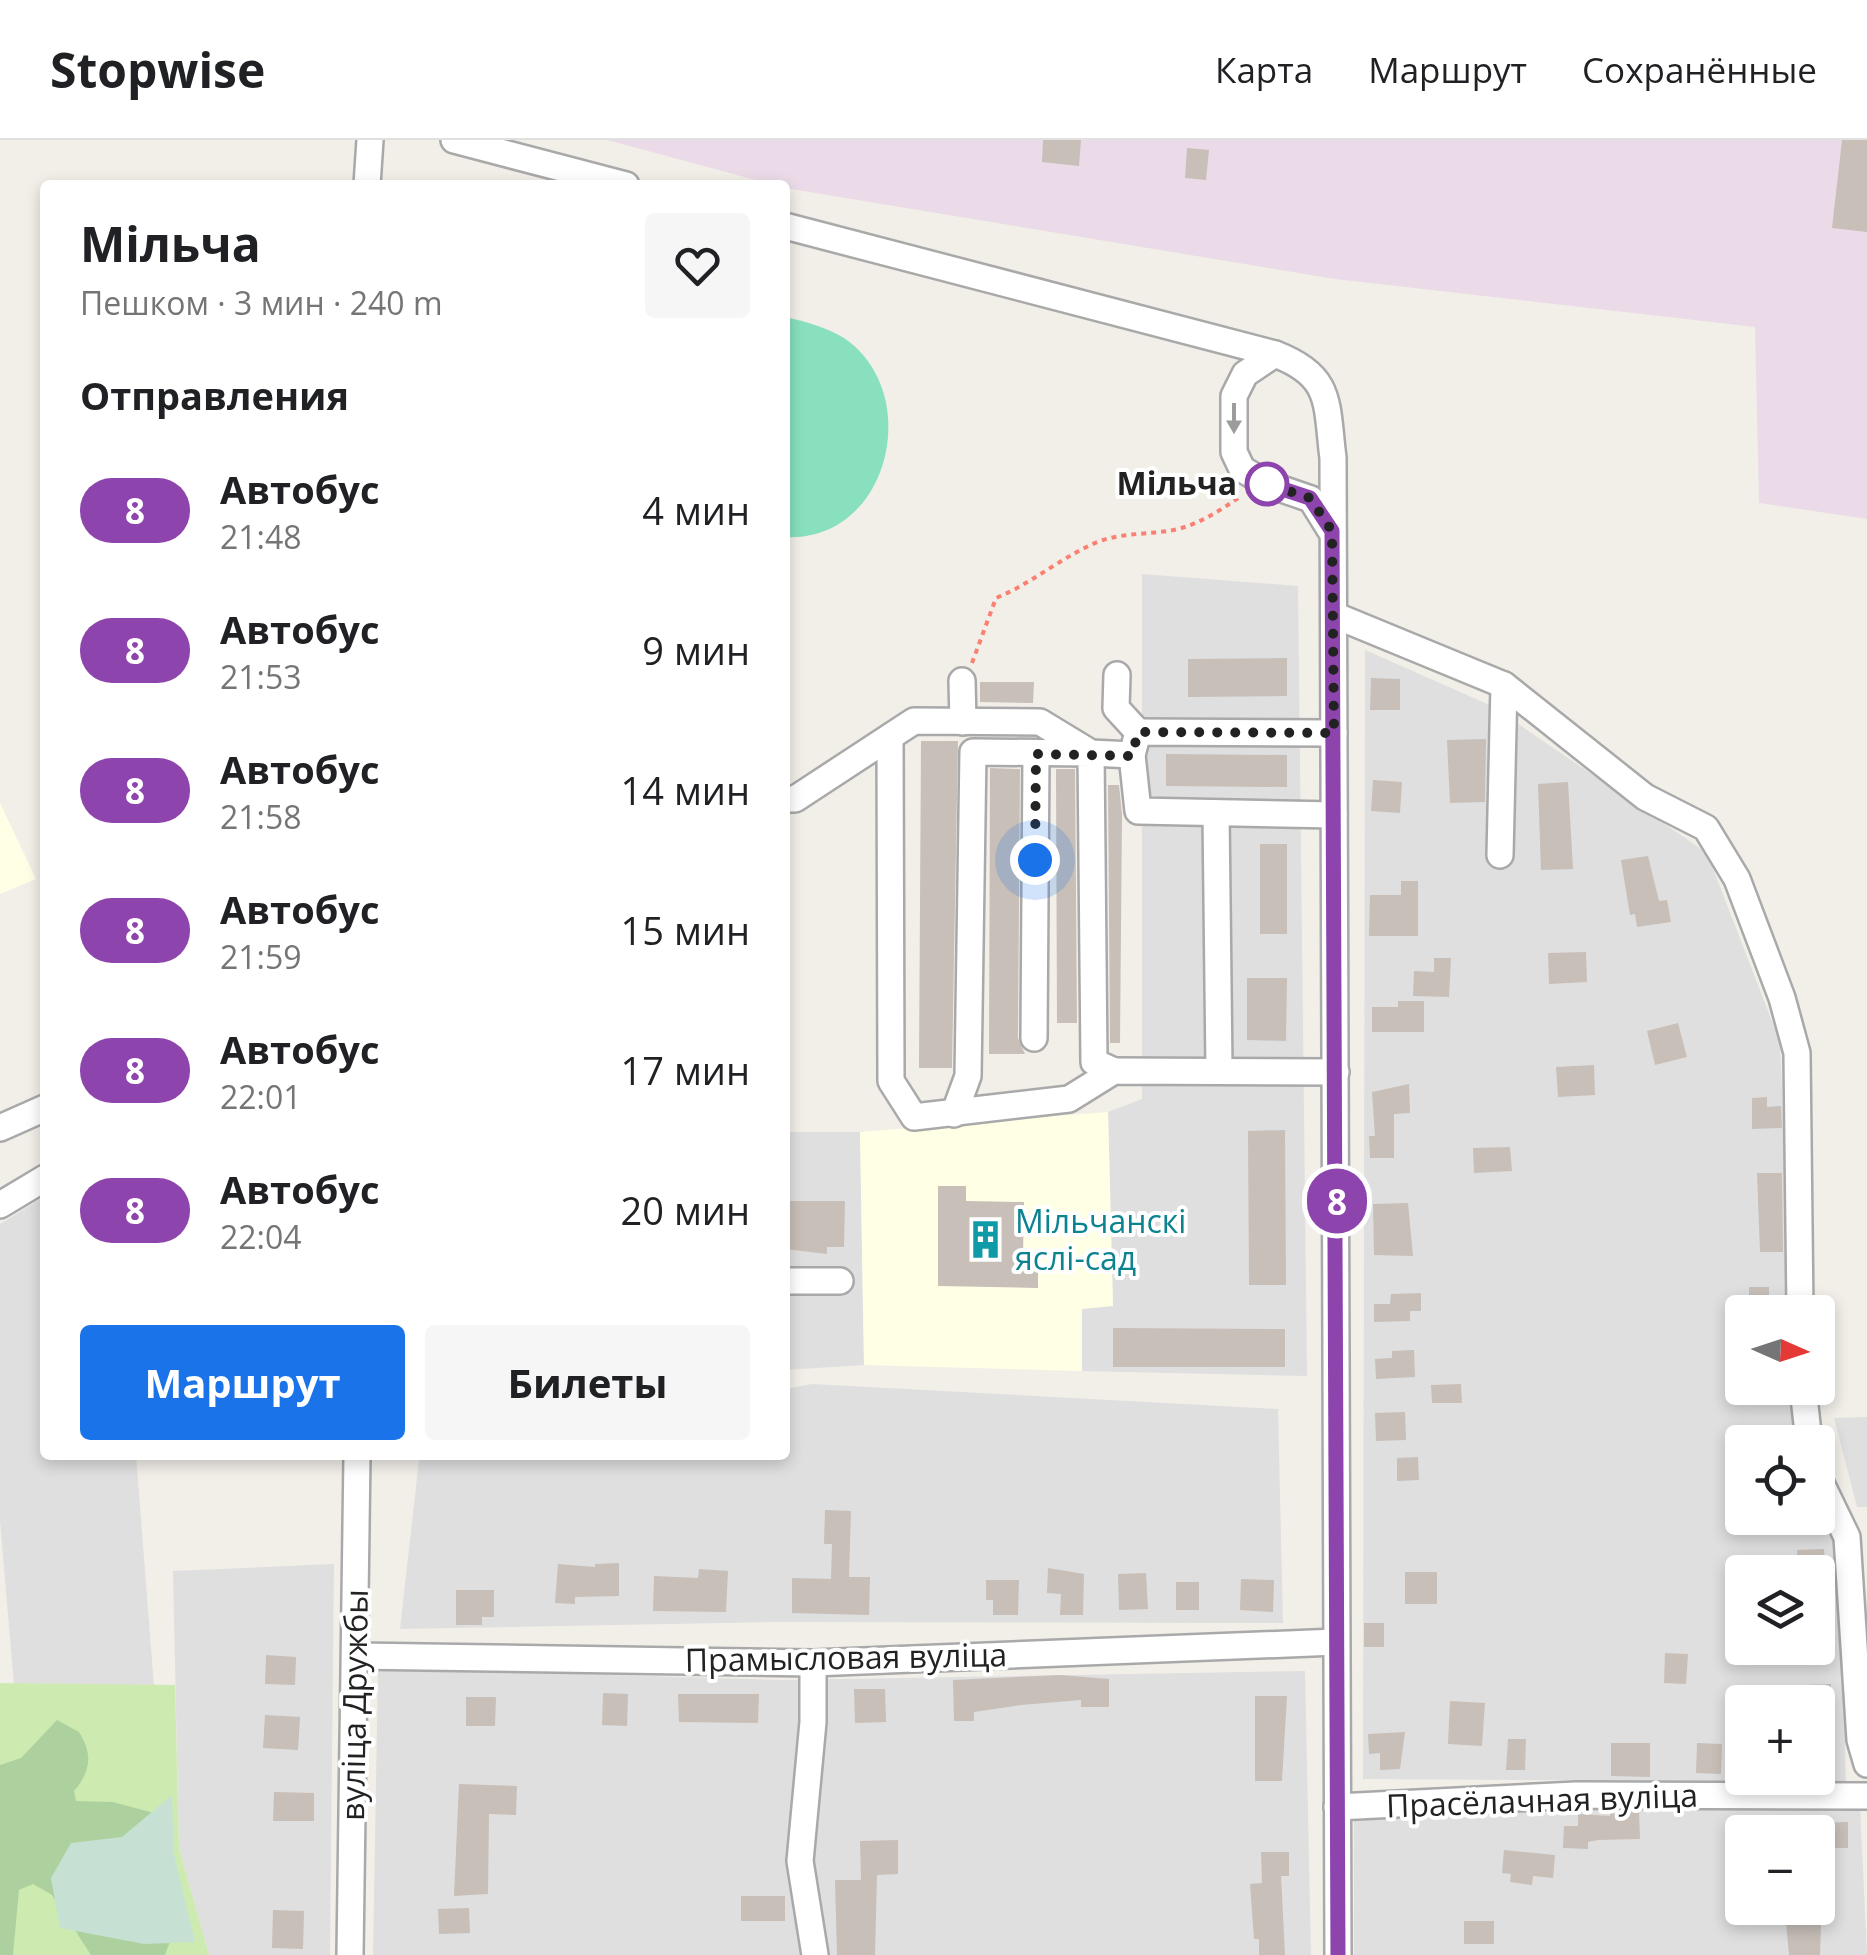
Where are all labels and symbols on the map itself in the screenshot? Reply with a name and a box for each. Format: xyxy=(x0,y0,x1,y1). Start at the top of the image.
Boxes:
one-way arrow xyxy=(1226,402,1242,434)
place label: Мільча xyxy=(1116,461,1237,504)
marker: Мільча xyxy=(1246,463,1288,505)
your location xyxy=(1010,835,1060,885)
line badge: 8 xyxy=(1304,1168,1370,1234)
place label: Мільчанскі яслі-сад xyxy=(1015,1199,1186,1279)
building icon: Мільчанскі яслі-сад xyxy=(964,1219,1006,1261)
north arrow xyxy=(1725,1295,1835,1405)
street label: вуліца Дружбы xyxy=(330,1589,377,1821)
street label: Прамысловая вуліца xyxy=(684,1632,1008,1681)
street label: Прасёлачная вуліца xyxy=(1385,1773,1699,1826)

